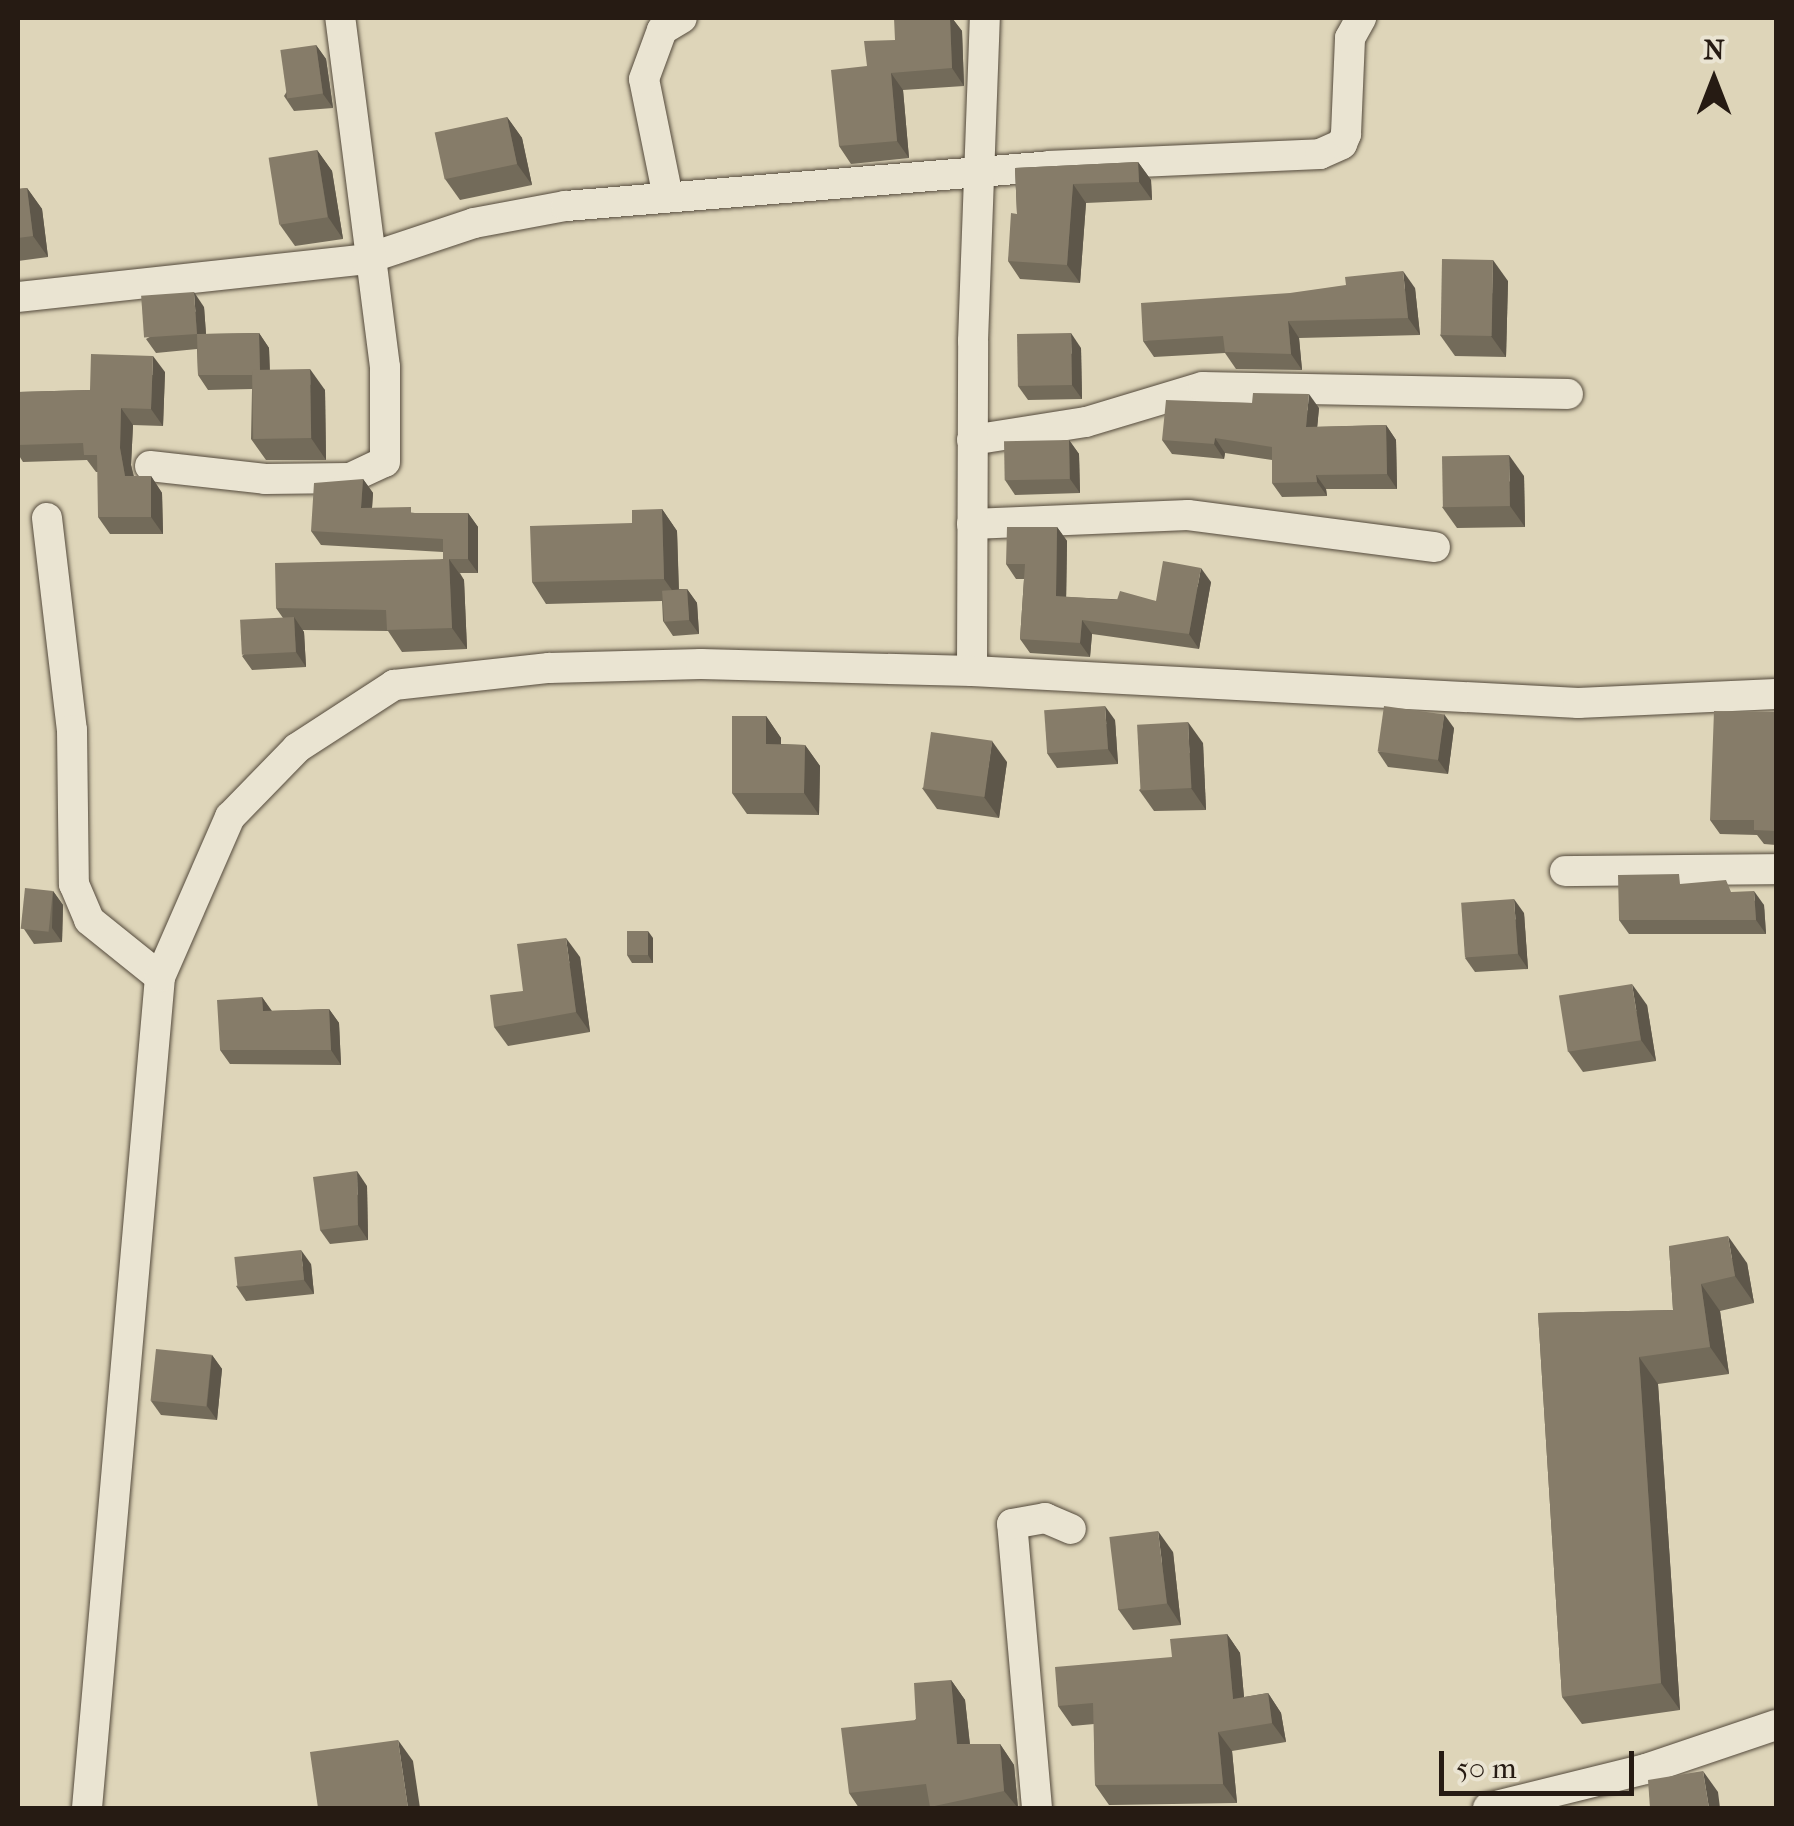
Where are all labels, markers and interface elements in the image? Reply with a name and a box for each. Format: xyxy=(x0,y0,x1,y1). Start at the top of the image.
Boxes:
north arrow xyxy=(1664,30,1764,130)
text: N xyxy=(1703,33,1725,66)
scale bar xyxy=(1444,1731,1639,1793)
text: 50 m xyxy=(1456,1751,1517,1786)

